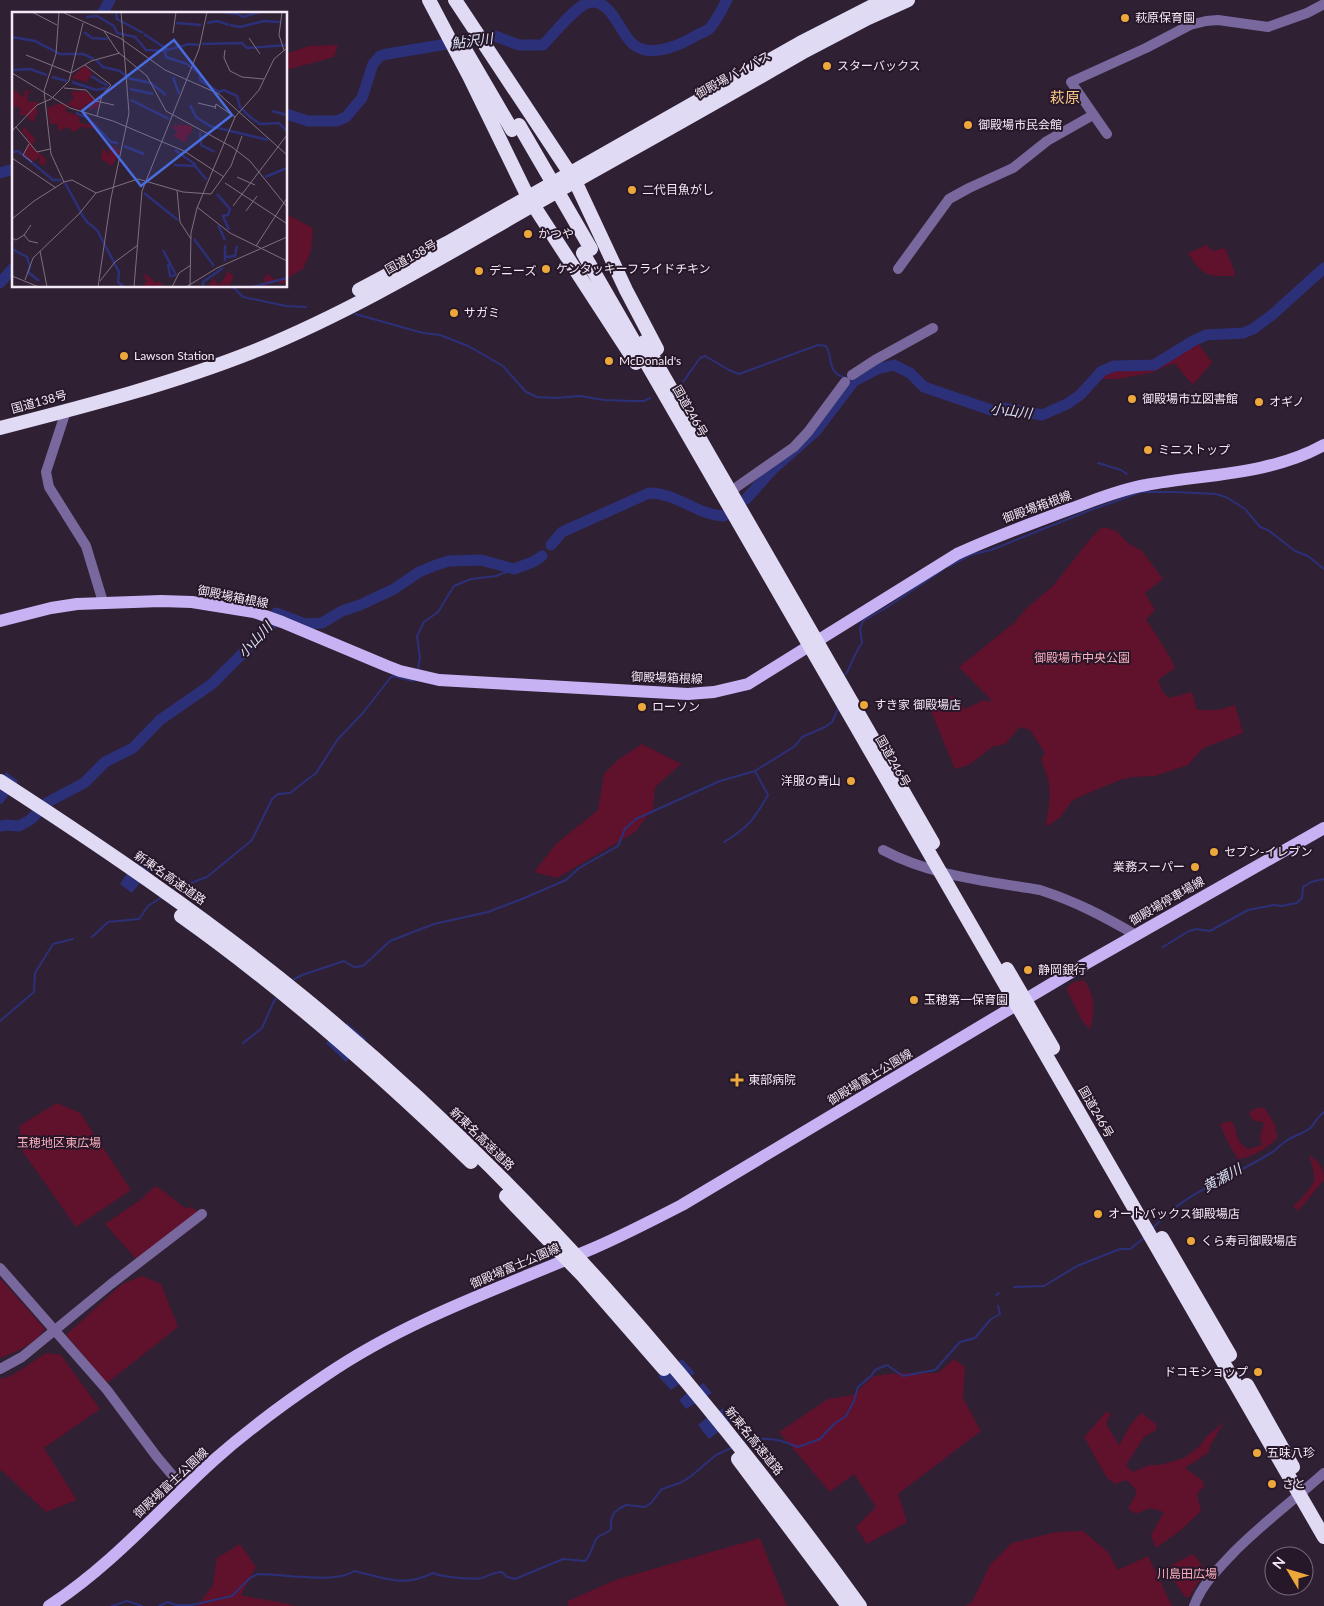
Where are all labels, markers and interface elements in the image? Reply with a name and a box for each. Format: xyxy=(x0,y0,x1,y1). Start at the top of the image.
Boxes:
place label: 萩原保育園 xyxy=(1135,10,1195,25)
inset map xyxy=(12,12,288,288)
marker: 萩原保育園 xyxy=(1119,12,1131,24)
water label: 鮎沢川 xyxy=(450,29,496,51)
street label: 御殿場バイパス xyxy=(692,48,773,101)
place label: スターバックス xyxy=(837,58,921,73)
marker: スターバックス xyxy=(821,60,833,72)
district label: 萩原 xyxy=(1050,88,1080,106)
place label: 御殿場市民会館 xyxy=(978,117,1062,132)
marker: 御殿場市民会館 xyxy=(962,119,974,131)
place label: 二代目魚がし xyxy=(642,182,714,197)
marker: 二代目魚がし xyxy=(626,184,638,196)
place label: かつや xyxy=(538,226,574,241)
marker: かつや xyxy=(522,228,534,240)
street label: 国道138号 xyxy=(382,236,439,277)
place label: ケンタッキーフライドチキン xyxy=(556,261,711,276)
place label: デニーズ xyxy=(489,263,536,278)
marker: ケンタッキーフライドチキン xyxy=(540,263,552,275)
marker: デニーズ xyxy=(473,265,485,277)
place label: サガミ xyxy=(464,305,500,320)
marker: サガミ xyxy=(448,307,460,319)
place label: Lawson Station xyxy=(134,348,215,363)
marker: Lawson Station xyxy=(118,350,130,362)
place label: McDonald's xyxy=(619,353,681,368)
marker: McDonald's xyxy=(603,355,615,367)
street label: 国道246号 xyxy=(670,382,711,439)
street label: 国道138号 xyxy=(9,387,68,416)
place label: 御殿場市立図書館 xyxy=(1142,391,1238,406)
marker: 御殿場市立図書館 xyxy=(1126,393,1138,405)
place label: オギノ xyxy=(1269,394,1305,409)
marker: オギノ xyxy=(1253,396,1265,408)
water label: 小山川 xyxy=(989,400,1035,422)
place label: ミニストップ xyxy=(1158,442,1230,457)
marker: ミニストップ xyxy=(1142,444,1154,456)
street label: 御殿場箱根線 xyxy=(1000,487,1073,526)
street label: 御殿場箱根線 xyxy=(196,582,270,611)
water label: 小山川 xyxy=(234,617,277,661)
park label: 御殿場市中央公園 xyxy=(1034,650,1130,665)
street label: 御殿場箱根線 xyxy=(631,669,703,686)
place label: すき家 御殿場店 xyxy=(874,697,961,712)
place label: ローソン xyxy=(652,699,700,714)
marker: すき家 御殿場店 xyxy=(858,699,870,711)
marker: ローソン xyxy=(636,701,648,713)
street label: 国道246号 xyxy=(873,732,914,789)
place label: 洋服の青山 xyxy=(781,773,841,788)
marker: 洋服の青山 xyxy=(845,775,857,787)
place label: セブン-イレブン xyxy=(1224,844,1312,859)
marker: セブン-イレブン xyxy=(1208,846,1220,858)
street label: 新東名高速道路 xyxy=(132,847,209,908)
place label: 業務スーパー xyxy=(1113,859,1185,874)
marker: 業務スーパー xyxy=(1189,861,1201,873)
street label: 御殿場停車場線 xyxy=(1127,873,1207,928)
place label: 静岡銀行 xyxy=(1038,962,1086,977)
marker: 静岡銀行 xyxy=(1022,964,1034,976)
place label: 玉穂第一保育園 xyxy=(924,992,1008,1007)
marker: 玉穂第一保育園 xyxy=(908,994,920,1006)
street label: 御殿場富士公園線 xyxy=(825,1045,915,1108)
place label: 東部病院 xyxy=(748,1072,796,1087)
marker: 東部病院 xyxy=(730,1073,744,1087)
street label: 国道246号 xyxy=(1076,1083,1117,1140)
street label: 新東名高速道路 xyxy=(447,1104,518,1173)
park label: 玉穂地区東広場 xyxy=(17,1135,101,1150)
water label: 黄瀬川 xyxy=(1199,1159,1246,1195)
place label: オートバックス御殿場店 xyxy=(1108,1206,1240,1221)
marker: オートバックス御殿場店 xyxy=(1092,1208,1104,1220)
place label: くら寿司御殿場店 xyxy=(1201,1233,1297,1248)
marker: くら寿司御殿場店 xyxy=(1185,1235,1197,1247)
street label: 御殿場富士公園線 xyxy=(468,1240,562,1291)
place label: ドコモショップ xyxy=(1164,1364,1248,1379)
marker: ドコモショップ xyxy=(1252,1366,1264,1378)
street label: 新東名高速道路 xyxy=(722,1403,787,1478)
street label: 御殿場富士公園線 xyxy=(130,1444,211,1521)
place label: 五味八珍 xyxy=(1267,1445,1315,1460)
marker: 五味八珍 xyxy=(1251,1447,1263,1459)
place label: さと xyxy=(1282,1476,1306,1491)
marker: さと xyxy=(1266,1478,1278,1490)
north arrow xyxy=(1264,1546,1314,1596)
text: N xyxy=(1268,1553,1288,1572)
park label: 川島田広場 xyxy=(1157,1566,1217,1581)

